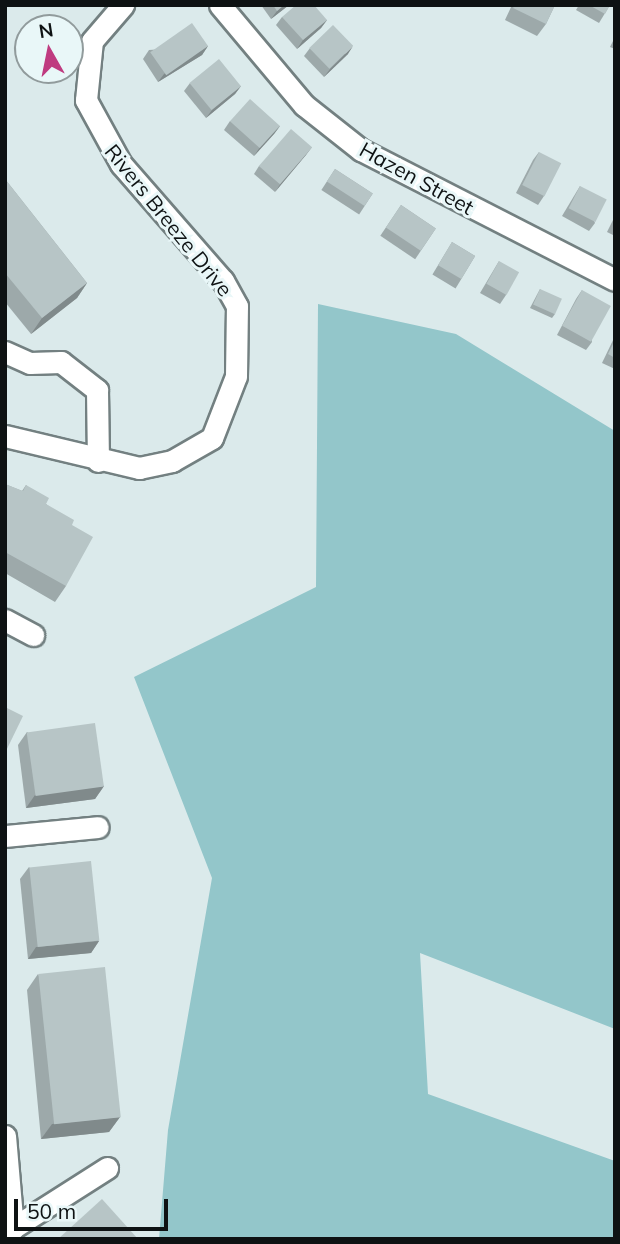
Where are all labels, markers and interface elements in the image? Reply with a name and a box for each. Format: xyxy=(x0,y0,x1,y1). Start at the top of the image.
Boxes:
north arrow xyxy=(14,14,84,84)
text: N xyxy=(37,17,55,43)
street label: Hazen Street xyxy=(356,136,478,220)
street label: Rivers Breeze Drive xyxy=(100,139,238,301)
scale bar xyxy=(18,1184,172,1228)
text: 50 m xyxy=(27,1198,76,1224)

